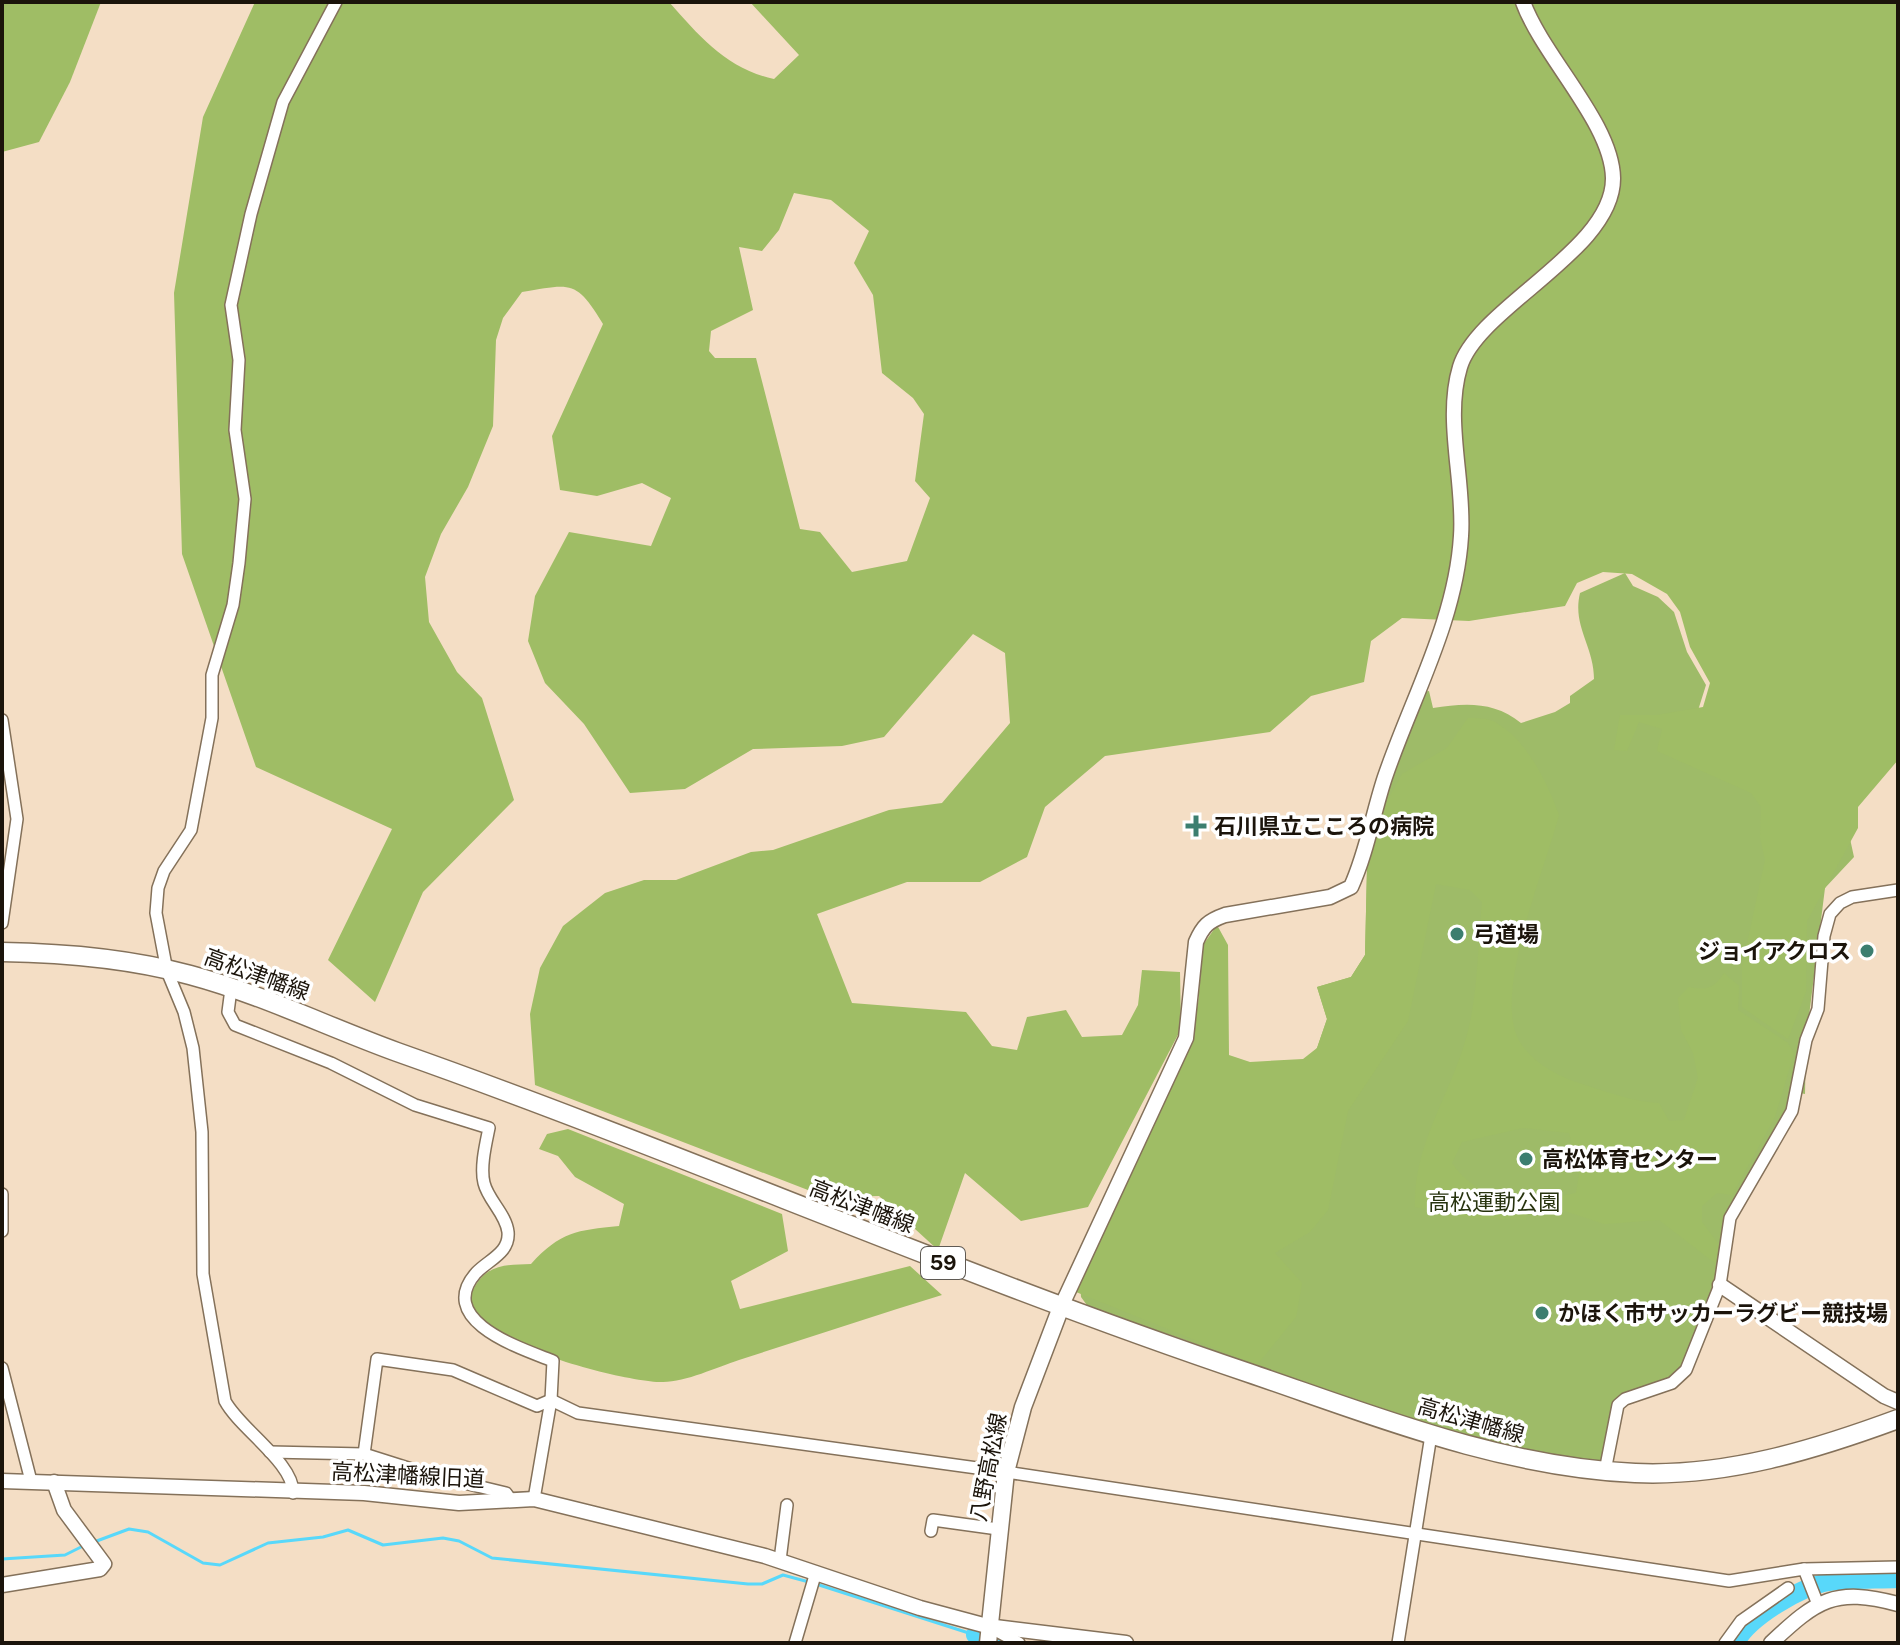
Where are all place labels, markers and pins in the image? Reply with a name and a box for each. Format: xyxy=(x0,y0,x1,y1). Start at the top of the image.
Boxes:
place label: 石川県立こころの病院 xyxy=(1214,813,1434,839)
marker: 石川県立こころの病院 xyxy=(1185,815,1207,837)
place label: 弓道場 xyxy=(1473,921,1539,947)
marker: 弓道場 xyxy=(1448,925,1466,943)
place label: ジョイアクロス xyxy=(1698,938,1851,964)
marker: ジョイアクロス xyxy=(1858,942,1876,960)
place label: 高松体育センター xyxy=(1542,1146,1718,1172)
marker: 高松体育センター xyxy=(1517,1150,1535,1168)
place label: かほく市サッカーラグビー競技場 xyxy=(1558,1300,1888,1326)
marker: かほく市サッカーラグビー競技場 xyxy=(1533,1304,1551,1322)

